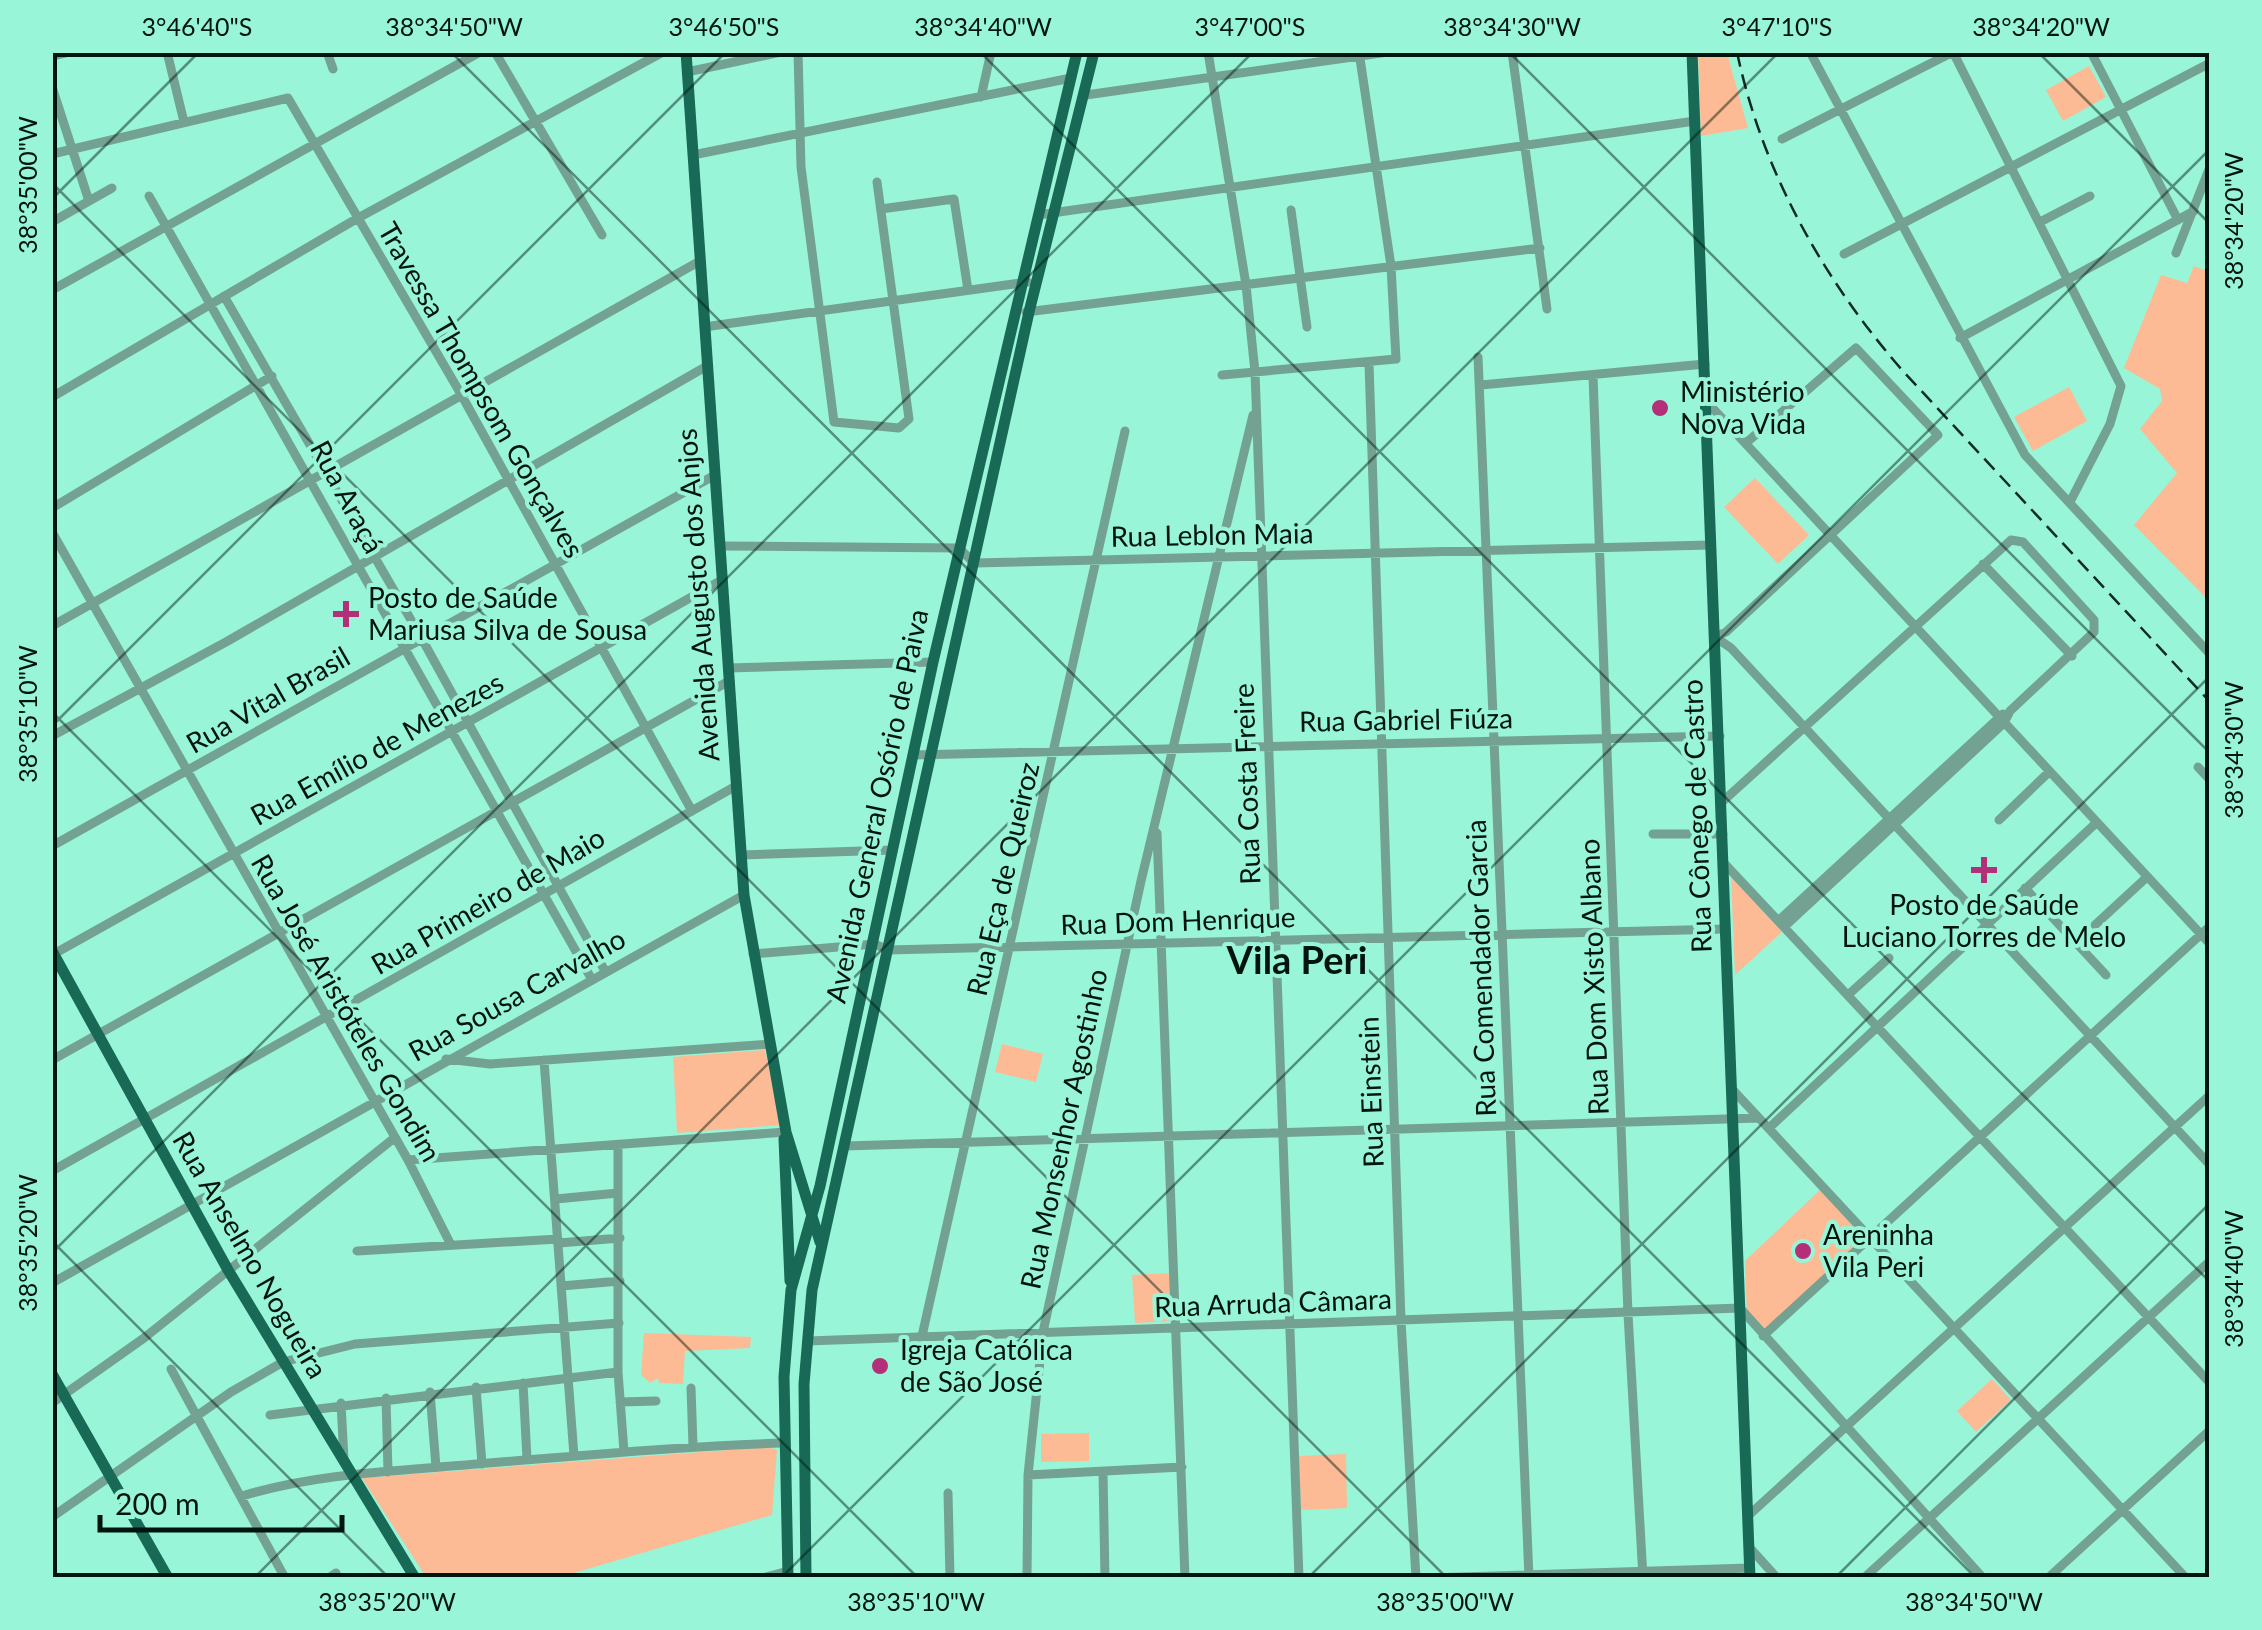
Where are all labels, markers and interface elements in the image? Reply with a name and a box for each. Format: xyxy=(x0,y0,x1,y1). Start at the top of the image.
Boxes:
text: 3°46'40"S xyxy=(142,11,252,41)
text: 38°34'50"W xyxy=(385,11,523,41)
text: 3°46'50"S xyxy=(669,11,779,41)
text: 38°34'40"W xyxy=(914,11,1052,41)
text: 3°47'00"S xyxy=(1195,11,1305,41)
text: 38°34'30"W xyxy=(1443,11,1581,41)
text: 3°47'10"S xyxy=(1722,11,1832,41)
text: 38°34'20"W xyxy=(1972,11,2110,41)
text: 38°35'00"W xyxy=(12,116,42,254)
text: 38°34'20"W xyxy=(2218,152,2248,290)
street label: Travessa Thompsom Gonçalves xyxy=(372,216,592,563)
place label: Ministério Nova Vida xyxy=(1680,374,1806,440)
marker: Ministério Nova Vida xyxy=(1649,397,1671,419)
street label: Avenida Augusto dos Anjos xyxy=(668,428,726,763)
street label: Rua Araçá xyxy=(304,434,392,559)
street label: Rua Leblon Maia xyxy=(1110,515,1314,553)
place label: Posto de Saúde Mariusa Silva de Sousa xyxy=(368,580,647,646)
marker: Posto de Saúde Mariusa Silva de Sousa xyxy=(333,601,359,627)
street label: Avenida General Osório de Paiva xyxy=(818,606,934,1006)
street label: Rua Vital Brasil xyxy=(180,639,355,760)
text: 38°35'10"W xyxy=(12,645,42,783)
street label: Rua Emílio de Menezes xyxy=(244,664,509,832)
street label: Rua Cônego de Castro xyxy=(1674,679,1718,953)
text: 38°34'30"W xyxy=(2218,681,2248,819)
street label: Rua Costa Freire xyxy=(1225,683,1267,885)
street label: Rua Gabriel Fiúza xyxy=(1299,700,1513,738)
street label: Rua Eça de Queiroz xyxy=(959,759,1045,999)
street label: Rua Primeiro de Maio xyxy=(365,819,610,981)
street label: Rua Comendador Garcia xyxy=(1458,819,1502,1117)
street label: Rua Dom Xisto Albano xyxy=(1571,838,1615,1116)
street label: Rua José Aristóteles Gondim xyxy=(245,848,449,1167)
marker: Posto de Saúde Luciano Torres de Melo xyxy=(1971,857,1997,883)
place label: Posto de Saúde Luciano Torres de Melo xyxy=(1842,887,2126,953)
street label: Rua Dom Henrique xyxy=(1060,899,1296,941)
street label: Rua Sousa Carvalho xyxy=(402,920,631,1068)
district label: Vila Peri xyxy=(1226,936,1367,982)
street label: Rua Monsenhor Agostinho xyxy=(1012,966,1114,1292)
street label: Rua Einstein xyxy=(1350,1016,1390,1168)
street label: Rua Anselmo Nogueira xyxy=(166,1125,335,1384)
text: 38°35'20"W xyxy=(12,1174,42,1312)
text: 38°34'40"W xyxy=(2218,1210,2248,1348)
place label: Areninha Vila Peri xyxy=(1823,1217,1934,1283)
marker: Areninha Vila Peri xyxy=(1792,1240,1814,1262)
street label: Rua Arruda Câmara xyxy=(1154,1281,1392,1323)
place label: Igreja Católica de São José xyxy=(900,1332,1073,1398)
marker: Igreja Católica de São José xyxy=(869,1355,891,1377)
scale bar xyxy=(100,1470,342,1532)
text: 200 m xyxy=(115,1485,200,1521)
text: 38°35'20"W xyxy=(318,1586,456,1616)
text: 38°35'10"W xyxy=(847,1586,985,1616)
text: 38°35'00"W xyxy=(1376,1586,1514,1616)
text: 38°34'50"W xyxy=(1905,1586,2043,1616)

